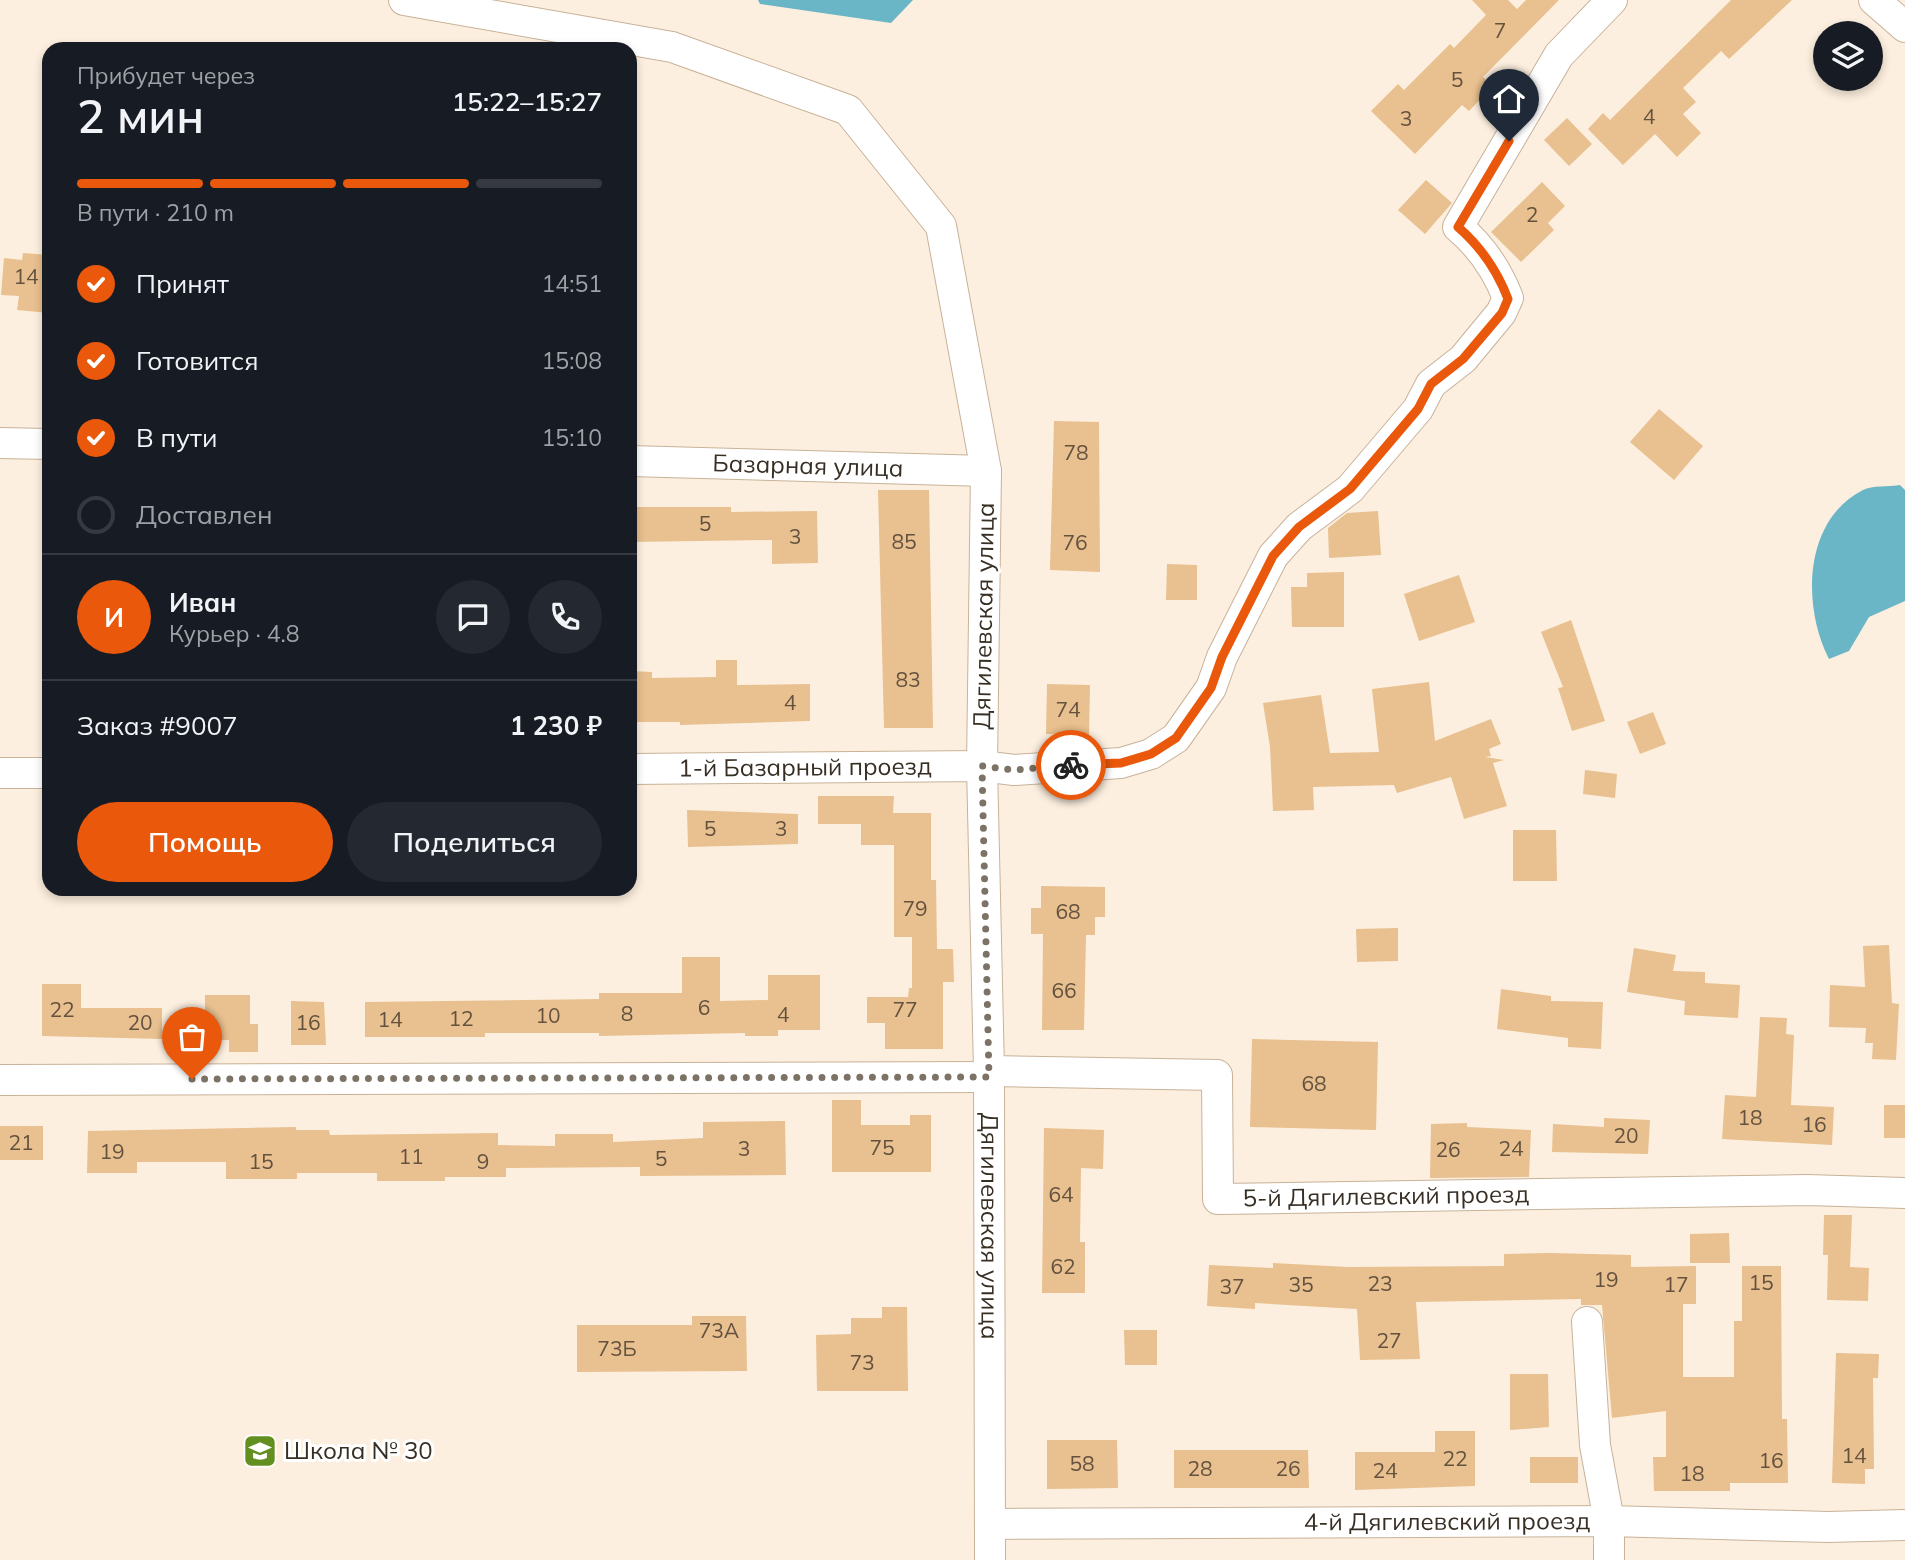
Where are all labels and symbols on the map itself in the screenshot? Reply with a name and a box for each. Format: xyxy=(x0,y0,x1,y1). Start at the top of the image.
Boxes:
house number: 7 xyxy=(1494,17,1506,43)
house number: 5 xyxy=(1451,66,1463,92)
pin xyxy=(1479,69,1539,141)
house number: 4 xyxy=(1643,103,1656,129)
house number: 3 xyxy=(1400,105,1412,131)
house number: 2 xyxy=(1526,201,1538,227)
house number: 14 xyxy=(13,263,39,289)
house number: 78 xyxy=(1063,439,1089,465)
street label: Базарная улица xyxy=(712,447,904,483)
street label: Дягилевская улица xyxy=(966,502,1000,730)
house number: 5 xyxy=(699,510,711,536)
house number: 3 xyxy=(789,523,801,549)
house number: 85 xyxy=(891,528,917,554)
house number: 76 xyxy=(1062,529,1088,555)
house number: 83 xyxy=(895,666,921,692)
house number: 4 xyxy=(784,689,797,715)
house number: 74 xyxy=(1055,696,1081,722)
courier xyxy=(1036,730,1106,800)
street label: 1-й Базарный проезд xyxy=(678,750,932,783)
house number: 5 xyxy=(704,815,716,841)
house number: 3 xyxy=(775,815,787,841)
house number: 79 xyxy=(902,895,928,921)
house number: 68 xyxy=(1055,898,1081,924)
house number: 66 xyxy=(1051,977,1077,1003)
house number: 6 xyxy=(698,994,710,1020)
house number: 22 xyxy=(49,996,75,1022)
house number: 77 xyxy=(892,996,918,1022)
house number: 8 xyxy=(621,1000,633,1026)
house number: 4 xyxy=(777,1001,790,1027)
house number: 10 xyxy=(535,1002,561,1028)
house number: 12 xyxy=(448,1005,474,1031)
house number: 14 xyxy=(377,1006,403,1032)
pin xyxy=(162,1007,222,1079)
house number: 20 xyxy=(127,1009,153,1035)
house number: 16 xyxy=(295,1009,321,1035)
house number: 68 xyxy=(1301,1070,1327,1096)
house number: 18 xyxy=(1737,1104,1763,1130)
house number: 16 xyxy=(1801,1111,1827,1137)
street label: Дягилевская улица xyxy=(975,1112,1006,1340)
house number: 20 xyxy=(1613,1122,1639,1148)
house number: 21 xyxy=(8,1129,34,1155)
house number: 75 xyxy=(869,1134,895,1160)
house number: 3 xyxy=(738,1135,750,1161)
house number: 24 xyxy=(1498,1135,1524,1161)
house number: 26 xyxy=(1435,1136,1461,1162)
house number: 19 xyxy=(99,1138,125,1164)
house number: 11 xyxy=(398,1143,424,1169)
house number: 5 xyxy=(655,1145,667,1171)
house number: 15 xyxy=(248,1148,274,1174)
house number: 9 xyxy=(477,1148,489,1174)
street label: 5-й Дягилевский проезд xyxy=(1242,1178,1529,1213)
house number: 64 xyxy=(1048,1181,1074,1207)
house number: 62 xyxy=(1050,1253,1076,1279)
house number: 19 xyxy=(1593,1266,1619,1292)
house number: 15 xyxy=(1748,1269,1774,1295)
house number: 23 xyxy=(1367,1270,1393,1296)
house number: 35 xyxy=(1288,1271,1314,1297)
house number: 17 xyxy=(1663,1271,1689,1297)
house number: 37 xyxy=(1219,1273,1245,1299)
house number: 73А xyxy=(699,1317,740,1343)
house number: 27 xyxy=(1376,1327,1402,1353)
house number: 73Б xyxy=(597,1335,637,1361)
house number: 73 xyxy=(849,1349,875,1375)
school or university icon: Школа № 30 xyxy=(241,1432,279,1470)
place label: Школа № 30 xyxy=(284,1435,433,1465)
house number: 14 xyxy=(1841,1442,1867,1468)
house number: 22 xyxy=(1442,1445,1468,1471)
house number: 16 xyxy=(1758,1447,1784,1473)
house number: 58 xyxy=(1069,1450,1095,1476)
house number: 28 xyxy=(1187,1455,1213,1481)
house number: 26 xyxy=(1275,1455,1301,1481)
house number: 24 xyxy=(1372,1457,1398,1483)
house number: 18 xyxy=(1679,1460,1705,1486)
street label: 4-й Дягилевский проезд xyxy=(1304,1505,1590,1536)

